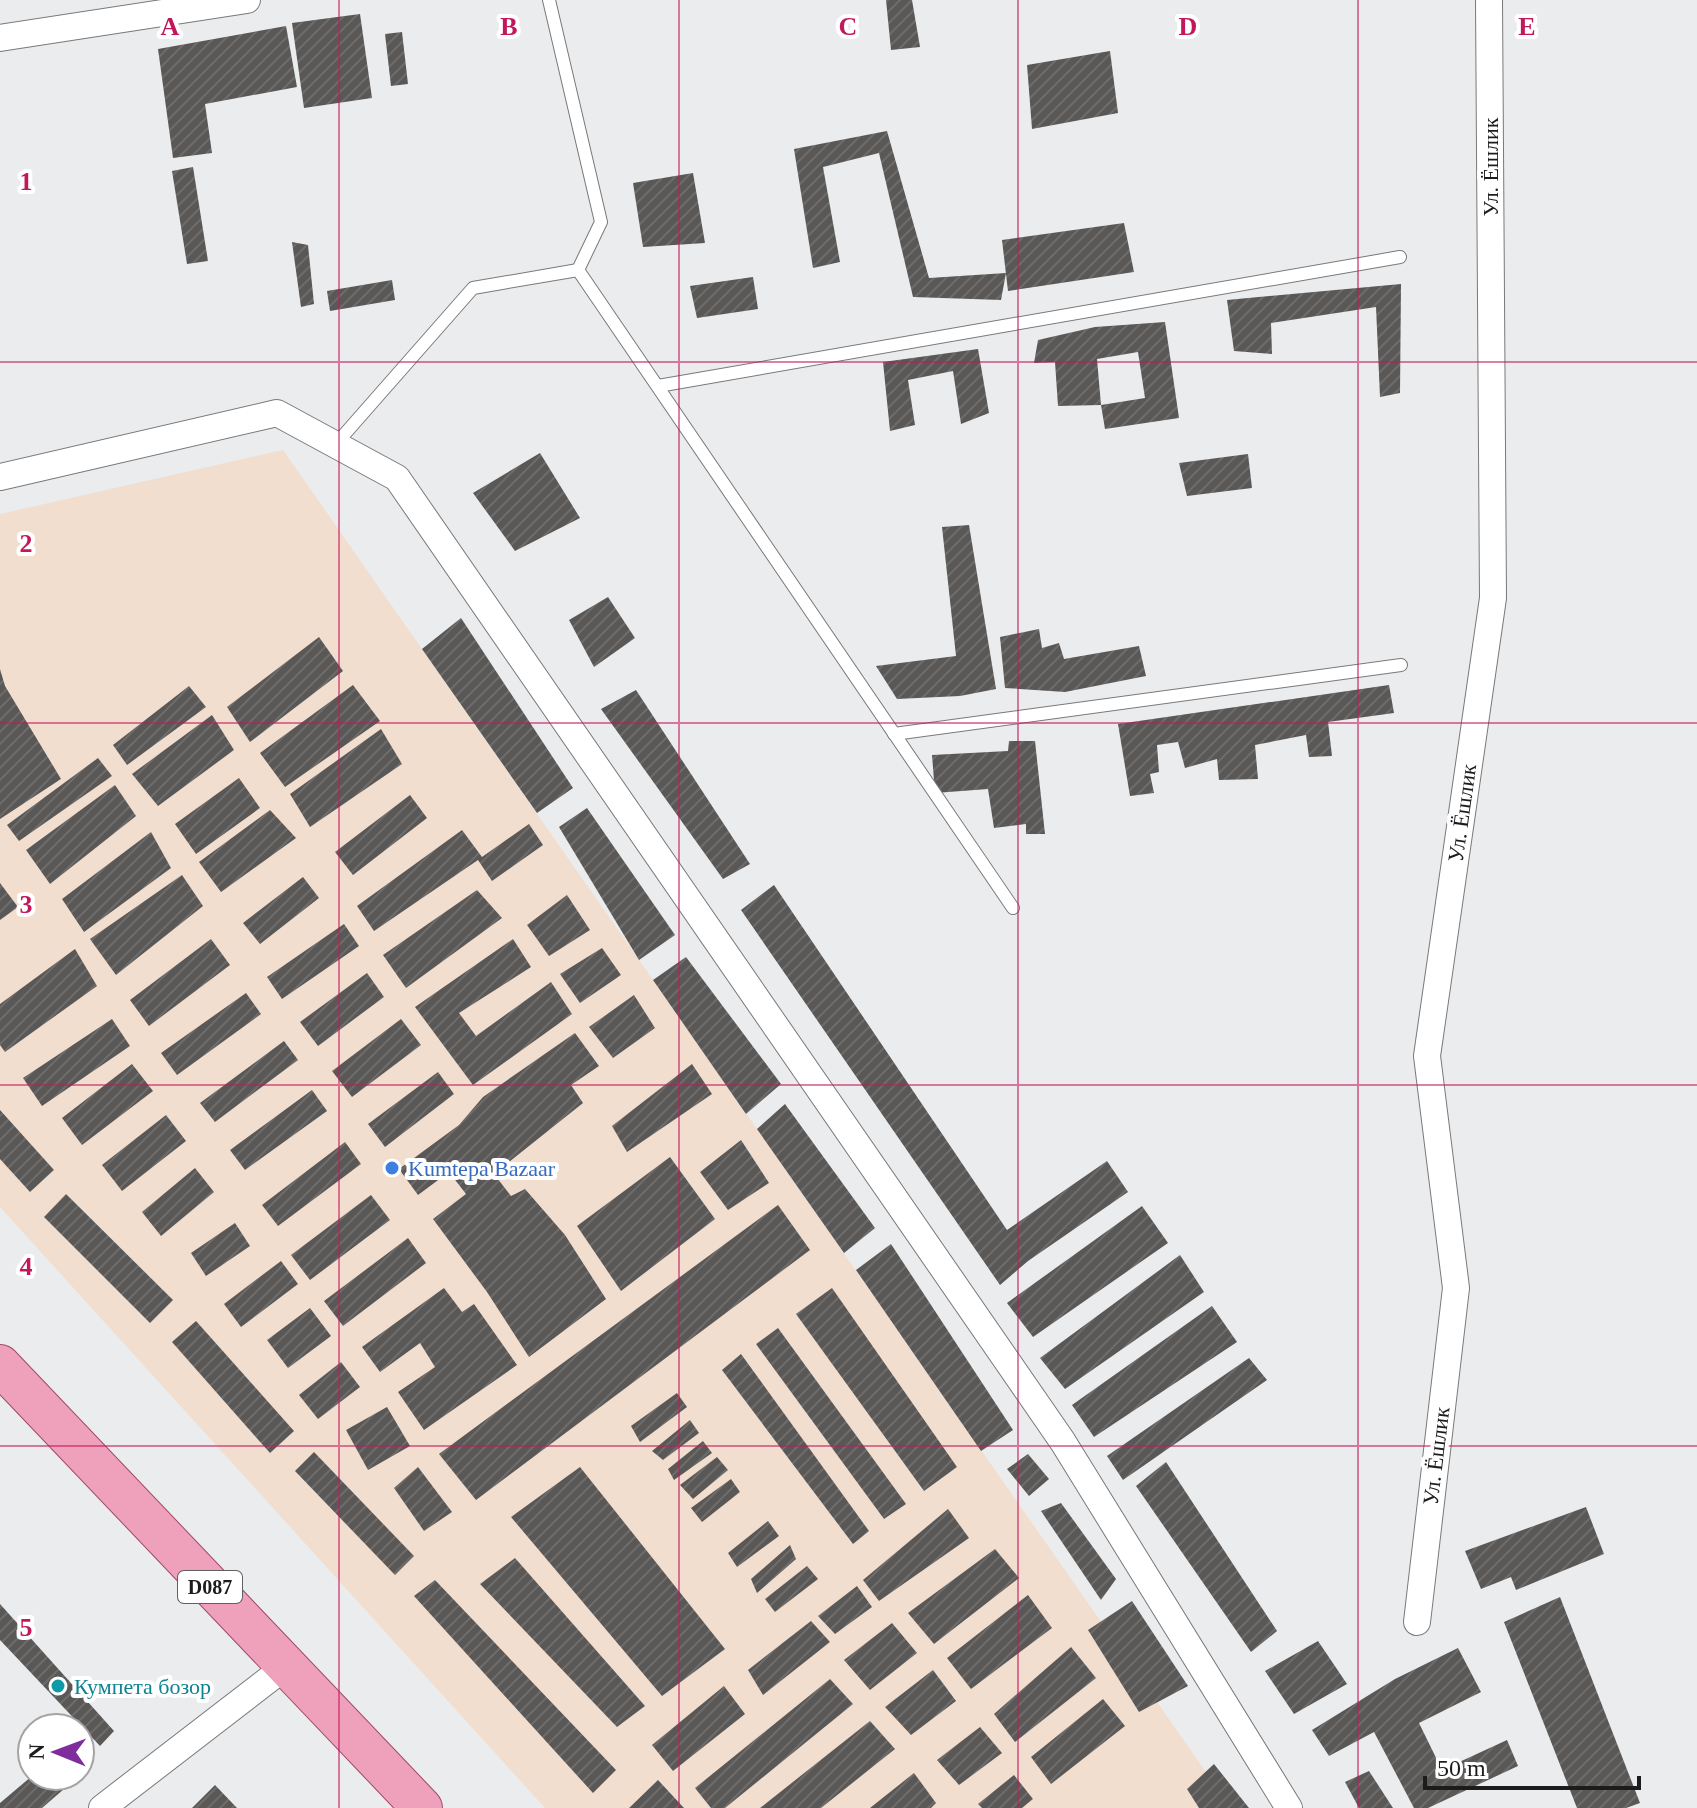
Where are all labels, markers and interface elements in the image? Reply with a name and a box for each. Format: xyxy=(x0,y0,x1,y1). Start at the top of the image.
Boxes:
text: A xyxy=(161,12,180,41)
text: B xyxy=(500,12,518,41)
text: C xyxy=(839,12,857,41)
text: D xyxy=(1179,12,1197,41)
text: E xyxy=(1518,12,1536,41)
street label: Ул. Ёшлик xyxy=(1478,117,1503,216)
text: 1 xyxy=(20,167,33,196)
text: 2 xyxy=(20,529,33,558)
street label: Ул. Ёшлик xyxy=(1443,762,1481,864)
text: 3 xyxy=(20,890,33,919)
place label: Kumtepa Bazaar xyxy=(408,1156,556,1181)
marker: Kumtepa Bazaar xyxy=(383,1159,401,1177)
text: 4 xyxy=(20,1252,33,1281)
street label: Ул. Ёшлик xyxy=(1418,1405,1454,1507)
road number: D087 xyxy=(178,1571,242,1603)
text: 5 xyxy=(20,1613,33,1642)
place label: Кумпета бозор xyxy=(74,1674,211,1699)
marker: Кумпета бозор xyxy=(49,1677,67,1695)
north arrow xyxy=(16,1712,96,1792)
scale bar xyxy=(1425,1740,1639,1790)
text: N xyxy=(24,1743,49,1760)
text: 50 m xyxy=(1437,1755,1486,1781)

